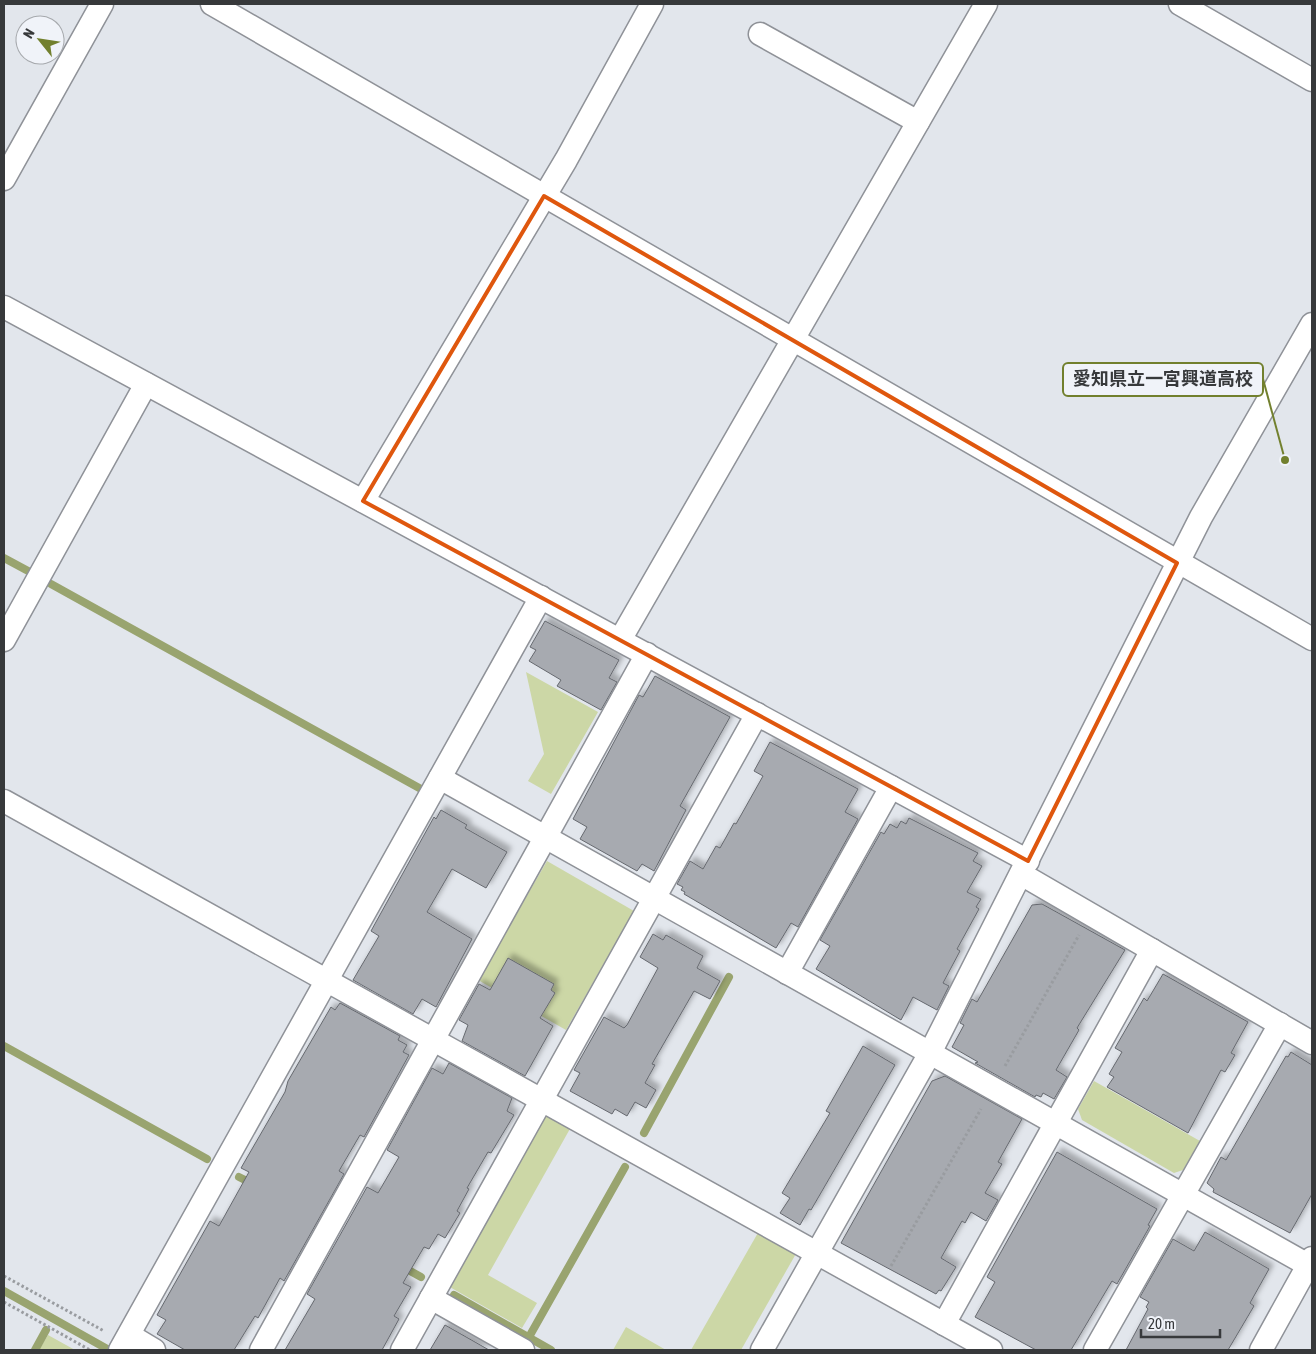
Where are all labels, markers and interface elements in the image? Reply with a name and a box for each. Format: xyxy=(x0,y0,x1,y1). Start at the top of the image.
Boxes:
north arrow xyxy=(15,15,65,65)
text: N xyxy=(20,26,38,41)
callout: 愛知県立一宮興道高校 xyxy=(1063,363,1263,396)
text: 愛知県立一宮興道高校 xyxy=(1073,368,1253,389)
scale bar xyxy=(1141,1306,1220,1338)
text: 20 m xyxy=(1148,1315,1175,1332)

